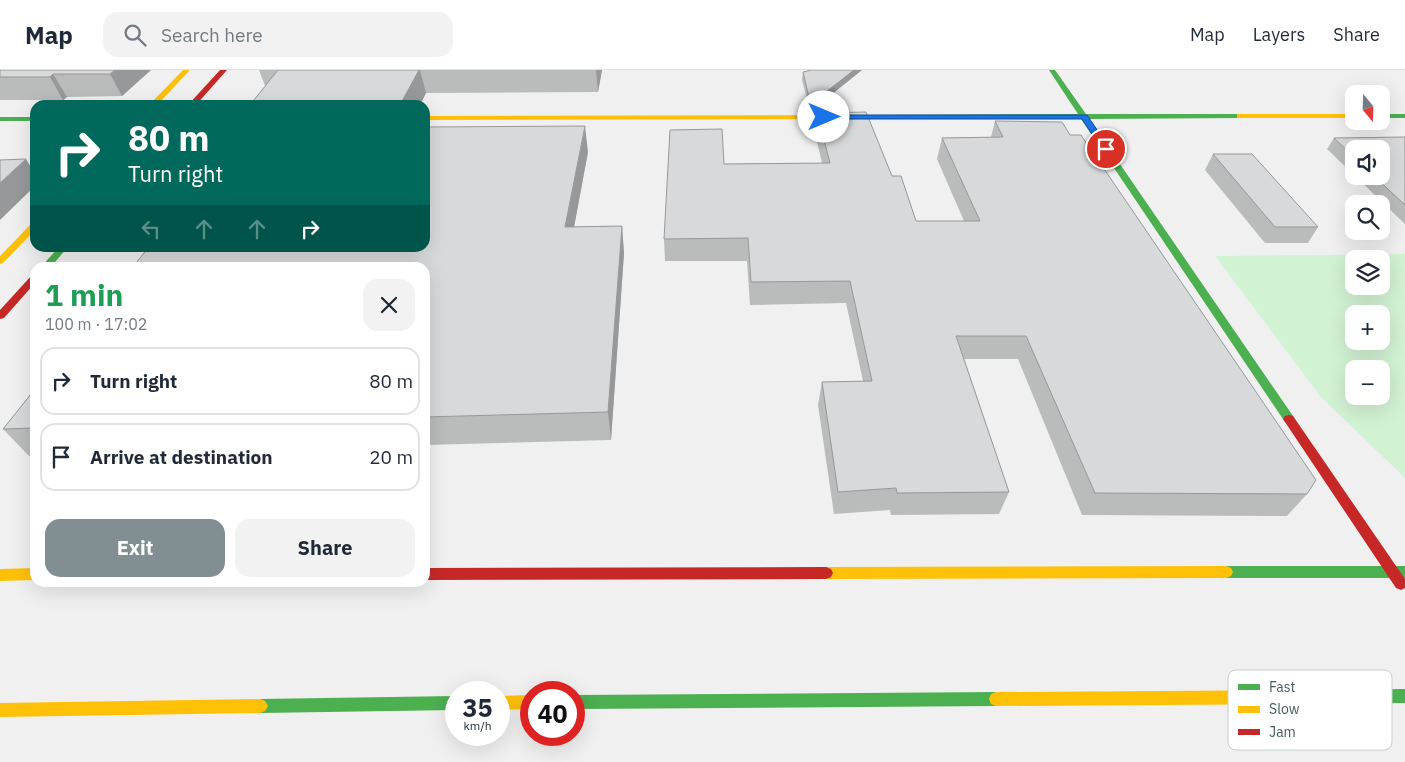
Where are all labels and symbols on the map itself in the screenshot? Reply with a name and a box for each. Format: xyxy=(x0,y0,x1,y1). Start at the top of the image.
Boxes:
north arrow xyxy=(1345,85,1390,130)
position arrow xyxy=(797,90,849,142)
pin xyxy=(1085,128,1127,170)
legend xyxy=(1228,670,1392,750)
text: Fast xyxy=(1269,678,1295,696)
speed limit sign: 40 xyxy=(520,681,585,746)
text: Slow xyxy=(1269,700,1300,718)
text: Jam xyxy=(1269,723,1296,741)

